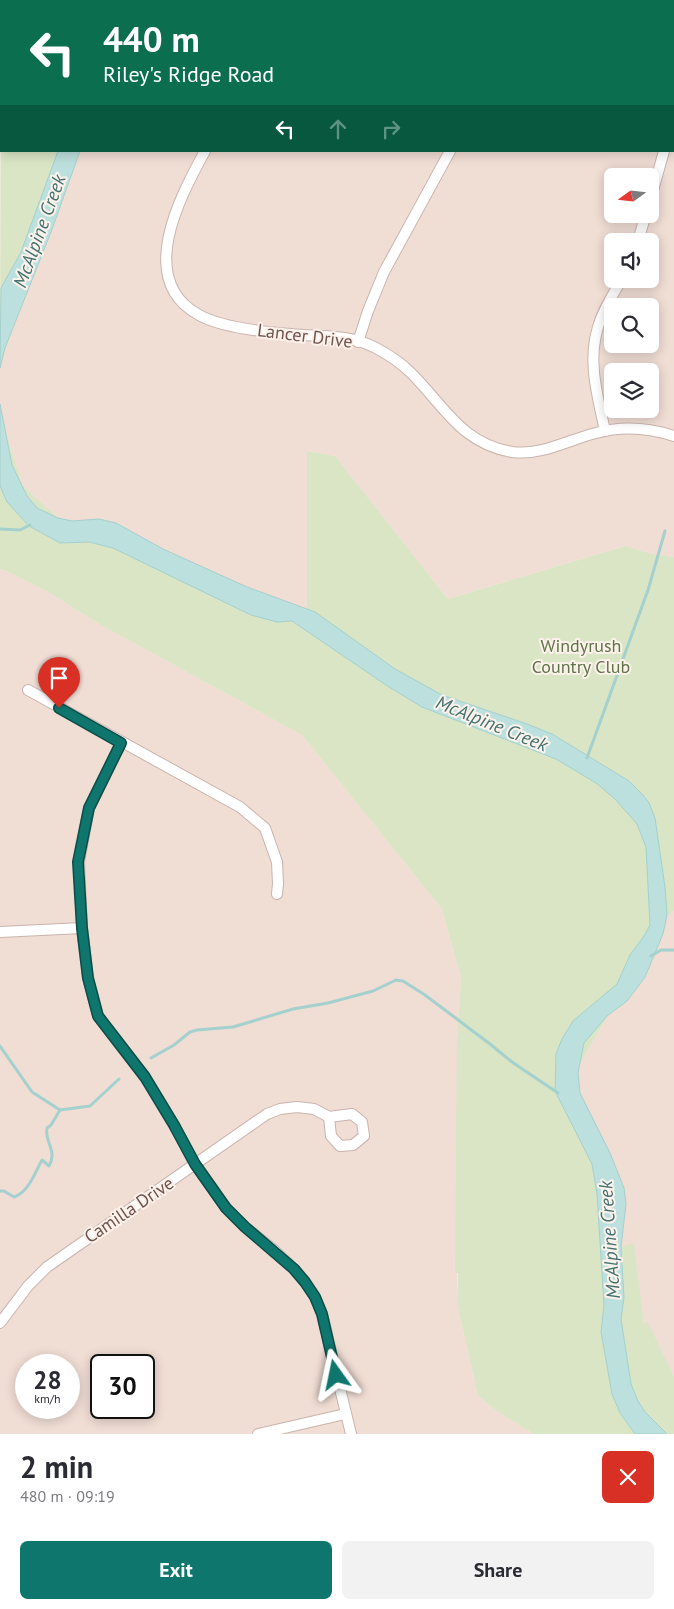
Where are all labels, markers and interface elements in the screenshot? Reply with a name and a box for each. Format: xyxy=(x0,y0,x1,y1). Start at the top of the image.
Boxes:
text: 440 m xyxy=(103,16,200,62)
icon: left xyxy=(20,20,85,85)
text: Riley's Ridge Road xyxy=(103,60,274,88)
icon: left xyxy=(271,115,299,143)
icon: ahead xyxy=(324,115,352,143)
icon: right xyxy=(377,115,405,143)
north arrow xyxy=(604,168,659,222)
map controls xyxy=(604,168,659,418)
water label: McAlpine Creek xyxy=(7,170,71,291)
button: sound xyxy=(604,233,659,288)
button: search xyxy=(604,298,659,353)
street label: Lancer Drive xyxy=(256,318,354,353)
button: layers xyxy=(604,363,659,418)
park label: Windyrush Country Club xyxy=(532,634,630,678)
pin xyxy=(38,657,80,708)
icon: arrive xyxy=(45,664,73,692)
water label: McAlpine Creek xyxy=(433,690,553,757)
street label: Camilla Drive xyxy=(80,1171,178,1248)
water label: McAlpine Creek xyxy=(593,1179,625,1300)
position arrow xyxy=(309,1348,361,1400)
speed limit sign: 30 xyxy=(90,1354,155,1419)
text: 28 xyxy=(33,1364,62,1396)
text: km/h xyxy=(34,1391,61,1406)
text: 2 min xyxy=(20,1447,93,1486)
button: close xyxy=(602,1451,654,1503)
text: 480 m · 09:19 xyxy=(20,1486,115,1506)
button: Exit xyxy=(20,1541,332,1599)
button: Share xyxy=(342,1541,654,1599)

